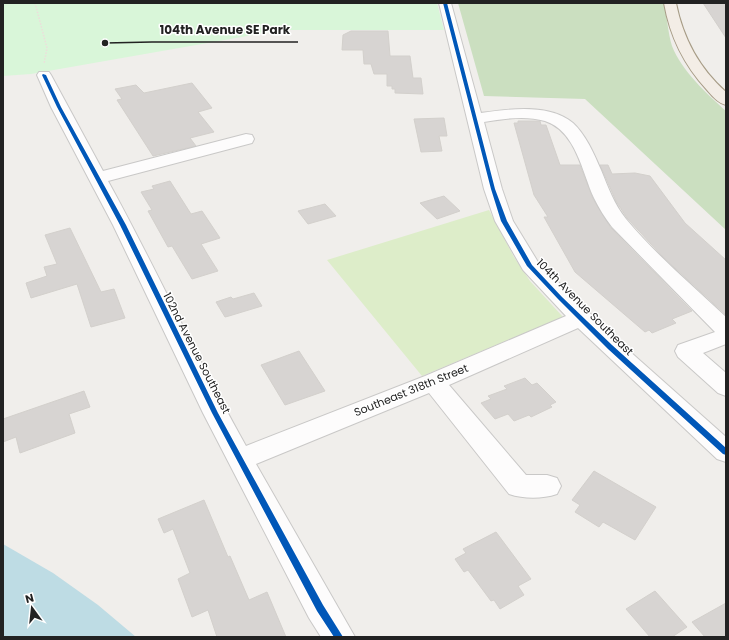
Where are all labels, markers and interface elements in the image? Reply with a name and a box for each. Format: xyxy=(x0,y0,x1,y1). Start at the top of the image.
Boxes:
callout: 104th Avenue SE Park xyxy=(152,18,298,42)
text: 104th Avenue SE Park xyxy=(160,21,291,38)
street label: 104th Avenue Southeast xyxy=(533,255,637,359)
street label: 102nd Avenue Southeast xyxy=(159,290,235,416)
street label: Southeast 318th Street xyxy=(352,360,470,420)
north arrow xyxy=(12,588,52,628)
text: N xyxy=(23,590,35,607)

